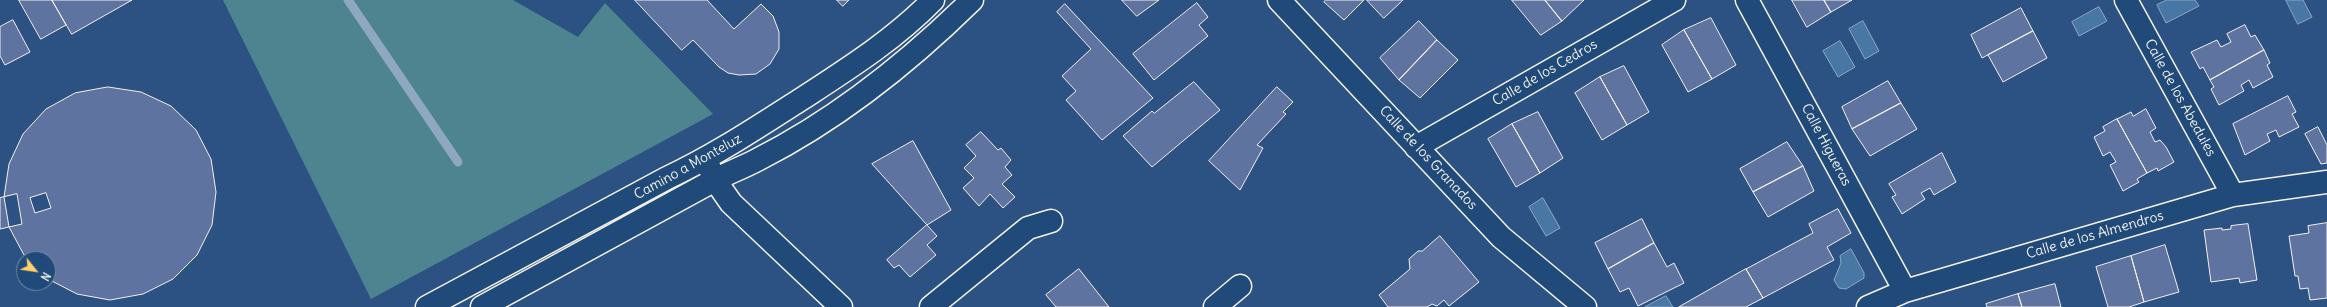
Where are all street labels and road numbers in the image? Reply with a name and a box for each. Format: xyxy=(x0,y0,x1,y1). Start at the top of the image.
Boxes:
street label: Calle de los Cedros xyxy=(1490,36,1600,110)
street label: Calle de los Abedules xyxy=(2141,36,2219,160)
street label: Calle Higueras xyxy=(1797,101,1855,189)
street label: Calle de los Granados xyxy=(1375,102,1481,214)
street label: Camino a Monteluz xyxy=(631,130,745,204)
street label: Calle de los Almendros xyxy=(2024,207,2166,263)

